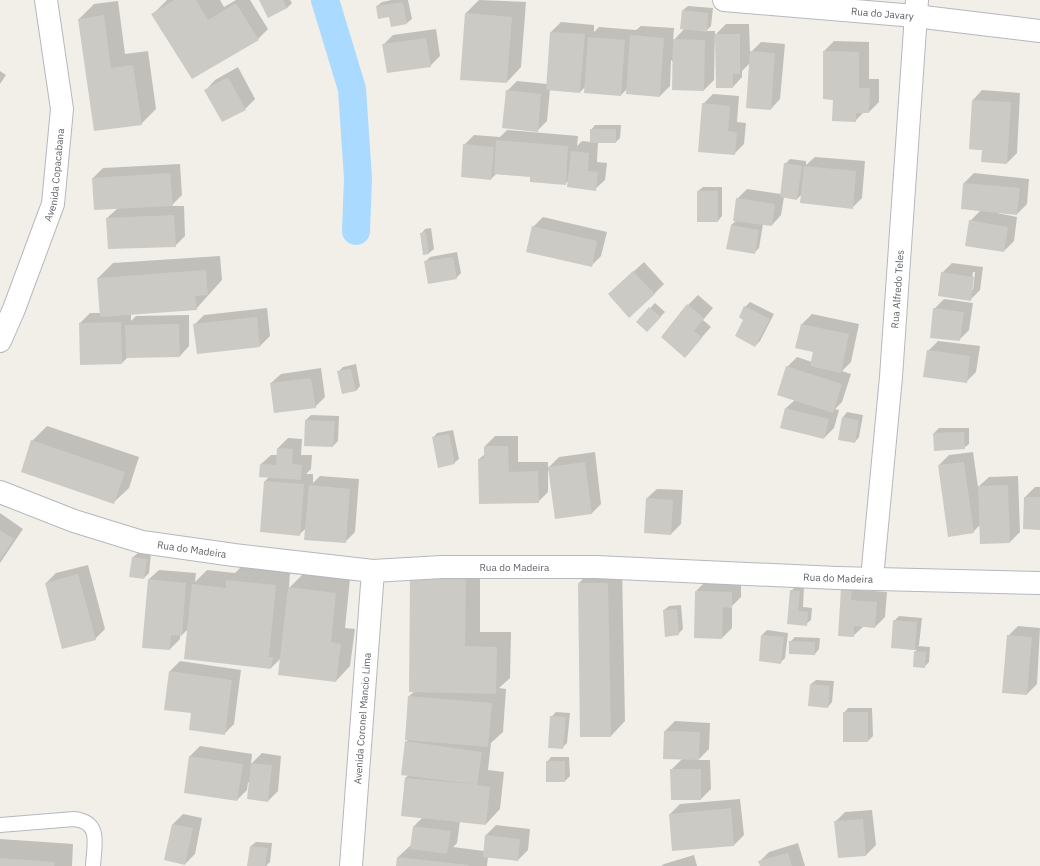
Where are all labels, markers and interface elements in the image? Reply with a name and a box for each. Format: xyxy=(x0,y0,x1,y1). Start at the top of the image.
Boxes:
street label: Rua do Javary xyxy=(850,5,914,23)
street label: Avenida Copacabana xyxy=(41,127,67,223)
street label: Rua Alfredo Teles xyxy=(888,249,907,329)
street label: Rua do Madeira xyxy=(156,538,228,561)
street label: Rua do Madeira xyxy=(479,561,550,574)
street label: Rua do Madeira xyxy=(803,570,874,586)
street label: Avenida Coronel Mancio Lima xyxy=(351,652,374,785)

